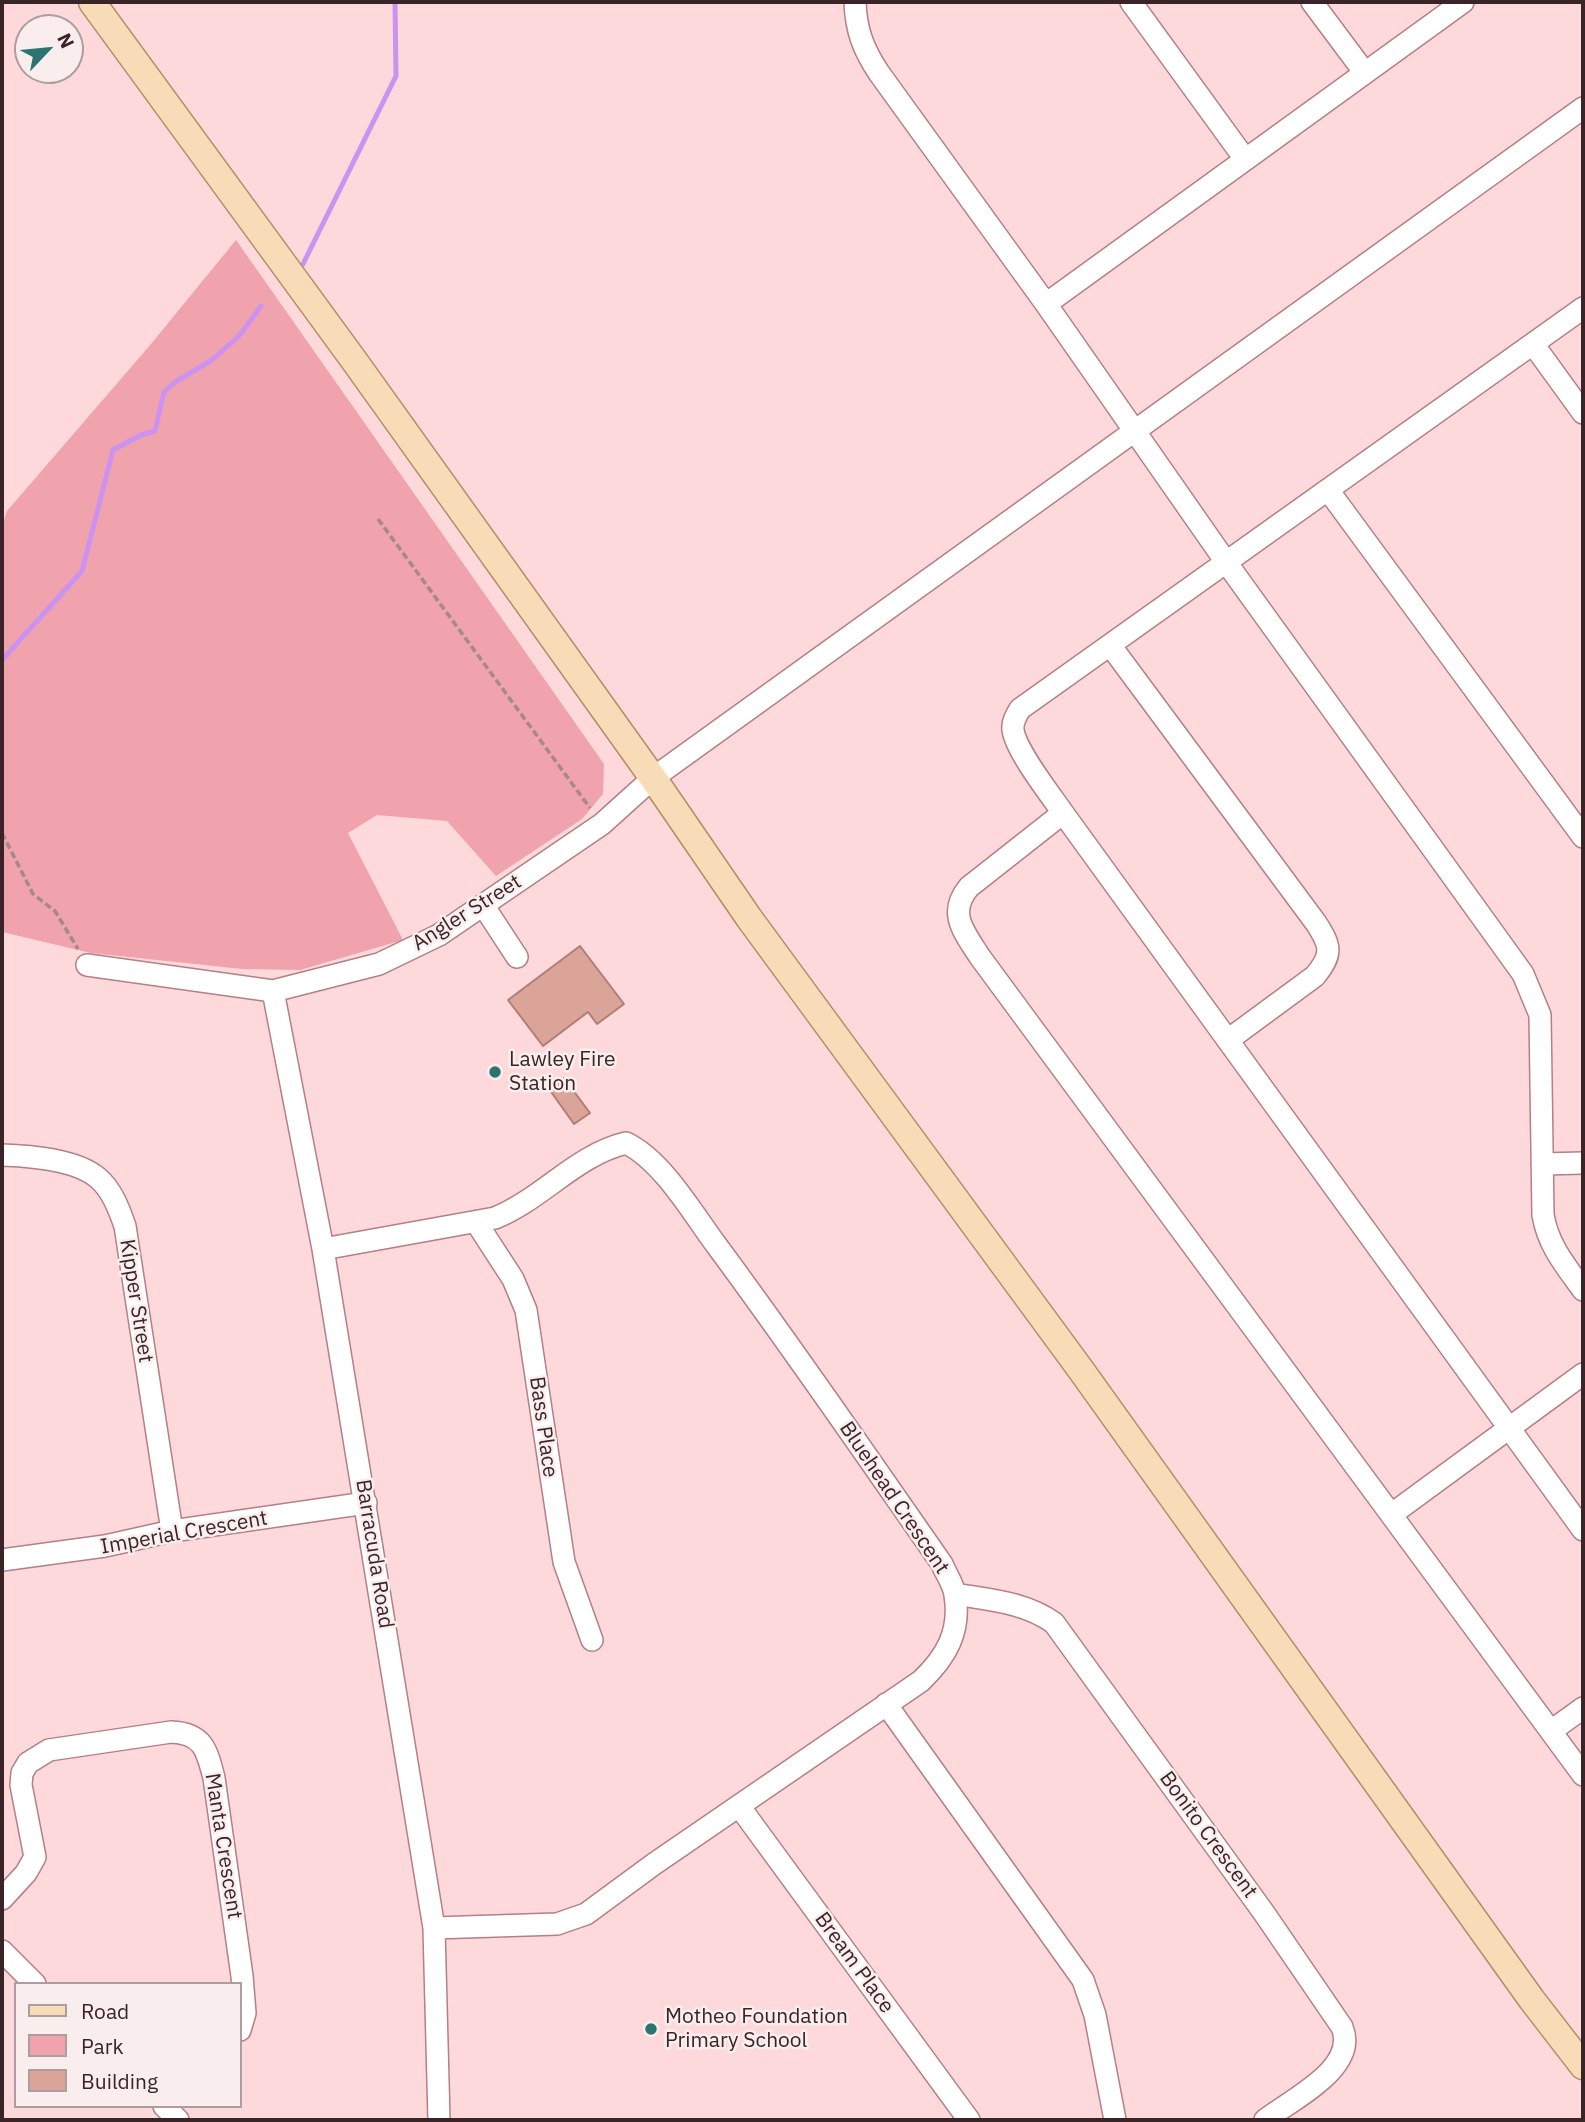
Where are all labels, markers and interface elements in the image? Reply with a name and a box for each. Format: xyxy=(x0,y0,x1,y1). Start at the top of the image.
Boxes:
north arrow xyxy=(14,14,84,84)
text: N xyxy=(52,29,80,52)
street label: Angler Street xyxy=(408,869,526,957)
place label: Lawley Fire Station xyxy=(509,1047,615,1097)
marker: Lawley Fire Station xyxy=(487,1064,503,1080)
street label: Kipper Street xyxy=(114,1237,158,1365)
street label: Bass Place xyxy=(523,1375,563,1479)
street label: Bluehead Crescent xyxy=(834,1417,954,1579)
street label: Barracuda Road xyxy=(350,1478,398,1630)
street label: Imperial Crescent xyxy=(99,1506,269,1560)
street label: Bonito Crescent xyxy=(1154,1767,1262,1903)
street label: Manta Crescent xyxy=(199,1771,247,1921)
street label: Bream Place xyxy=(809,1907,899,2019)
legend xyxy=(14,1982,242,2108)
text: Road xyxy=(81,1997,129,2025)
place label: Motheo Foundation Primary School xyxy=(665,2004,848,2054)
marker: Motheo Foundation Primary School xyxy=(643,2021,659,2037)
text: Park xyxy=(81,2032,124,2060)
text: Building xyxy=(81,2067,158,2095)

